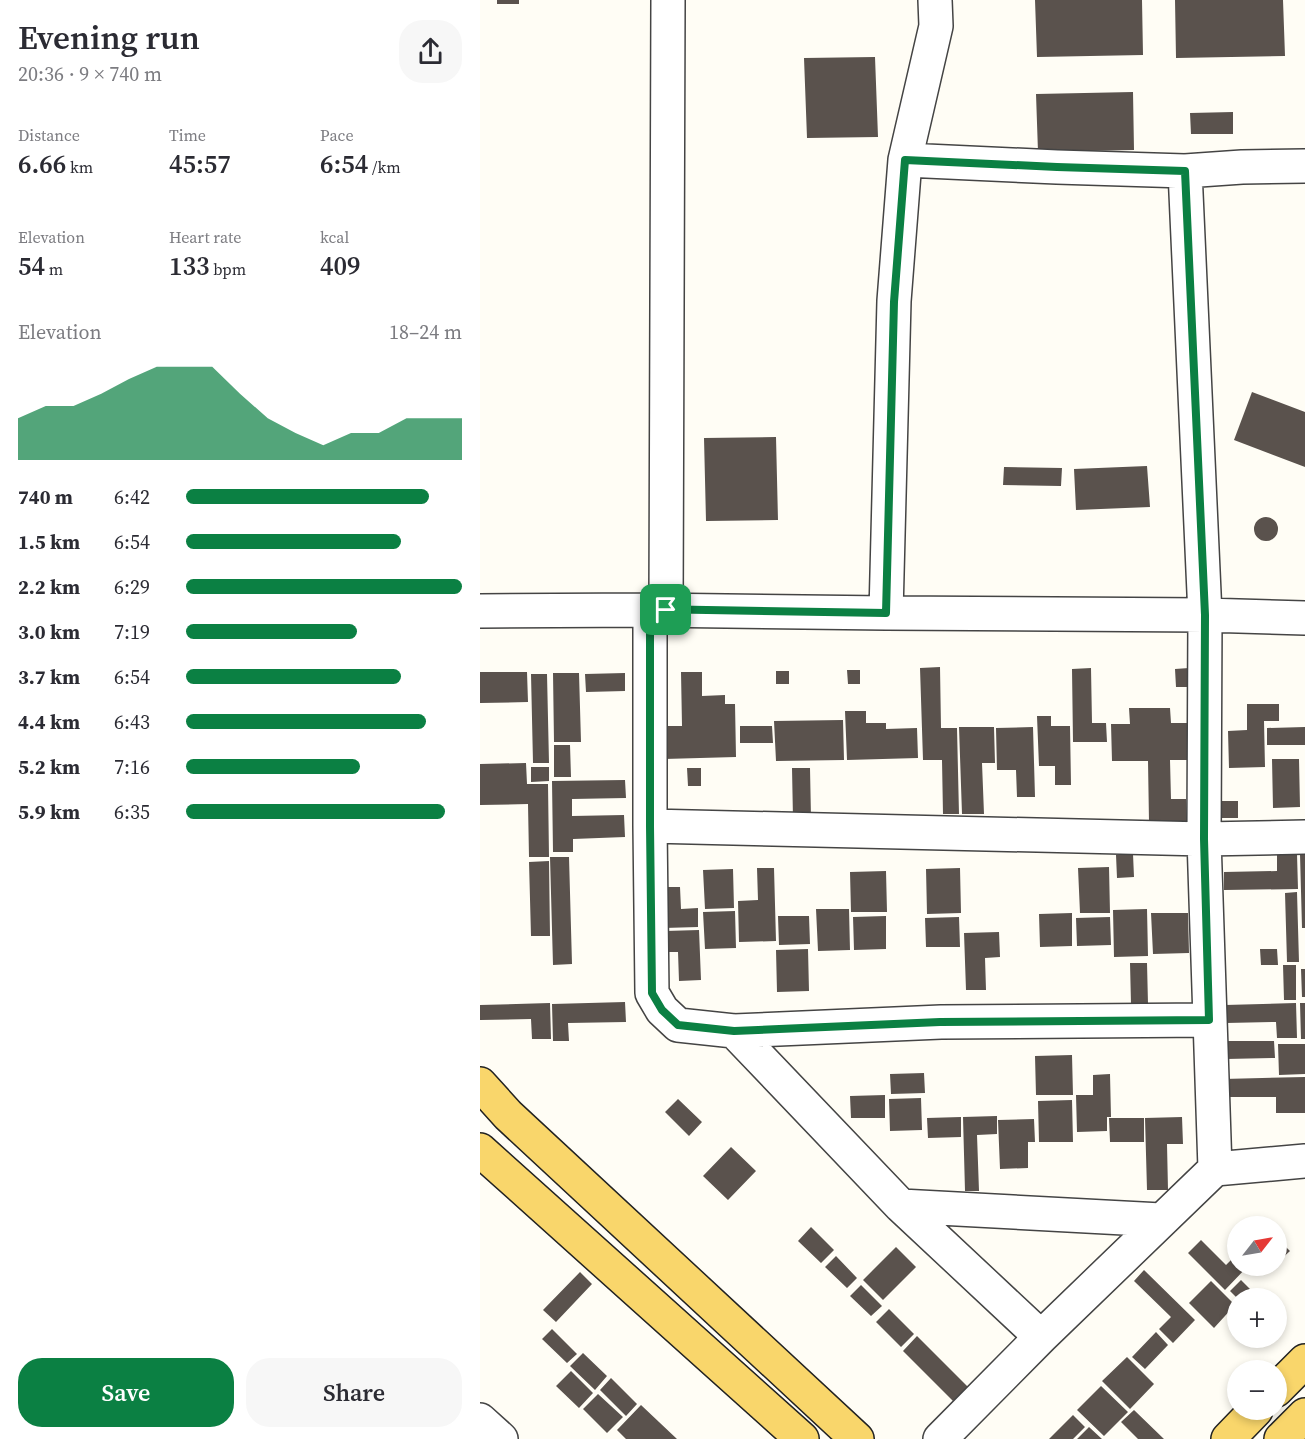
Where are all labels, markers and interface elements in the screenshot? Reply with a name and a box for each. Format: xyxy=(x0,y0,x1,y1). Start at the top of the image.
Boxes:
text: Evening run xyxy=(18,15,200,60)
button: share xyxy=(399,20,462,83)
text: 20:36 · 9 × 740 m xyxy=(18,60,162,88)
text: Distance xyxy=(18,124,80,146)
text: Time xyxy=(169,124,206,146)
text: Pace xyxy=(320,124,354,146)
text: 6.66 xyxy=(18,146,66,182)
text: 45:57 xyxy=(169,146,231,182)
text: 6:54 xyxy=(320,146,368,182)
text: km xyxy=(66,156,93,178)
text: /km xyxy=(368,156,401,178)
text: Elevation xyxy=(18,226,85,248)
text: Heart rate xyxy=(169,226,241,248)
text: kcal xyxy=(320,226,349,248)
text: 54 xyxy=(18,248,45,284)
text: 133 xyxy=(169,248,210,284)
text: 409 xyxy=(320,248,361,284)
text: m xyxy=(45,258,63,280)
text: bpm xyxy=(210,258,246,280)
text: Elevation xyxy=(18,318,102,346)
text: 18–24 m xyxy=(389,318,462,346)
text: 740 m xyxy=(18,483,73,511)
text: 6:42 xyxy=(114,483,150,511)
text: 1.5 km xyxy=(18,528,80,556)
text: 6:54 xyxy=(114,528,150,556)
text: 2.2 km xyxy=(18,573,80,601)
text: 6:29 xyxy=(114,573,150,601)
pin xyxy=(640,584,691,635)
icon: arrive xyxy=(649,593,682,626)
text: 3.0 km xyxy=(18,618,80,646)
text: 7:19 xyxy=(114,618,150,646)
text: 3.7 km xyxy=(18,663,80,691)
text: 6:54 xyxy=(114,663,150,691)
text: 4.4 km xyxy=(18,708,80,736)
text: 6:43 xyxy=(114,708,150,736)
text: 5.2 km xyxy=(18,753,80,781)
text: 7:16 xyxy=(114,753,150,781)
text: 5.9 km xyxy=(18,798,80,826)
text: 6:35 xyxy=(114,798,150,826)
north arrow xyxy=(1227,1216,1287,1276)
map controls xyxy=(1227,1216,1287,1420)
button: + xyxy=(1227,1288,1287,1348)
button: Save xyxy=(18,1358,234,1427)
button: Share xyxy=(246,1358,462,1427)
button: − xyxy=(1227,1360,1287,1420)

